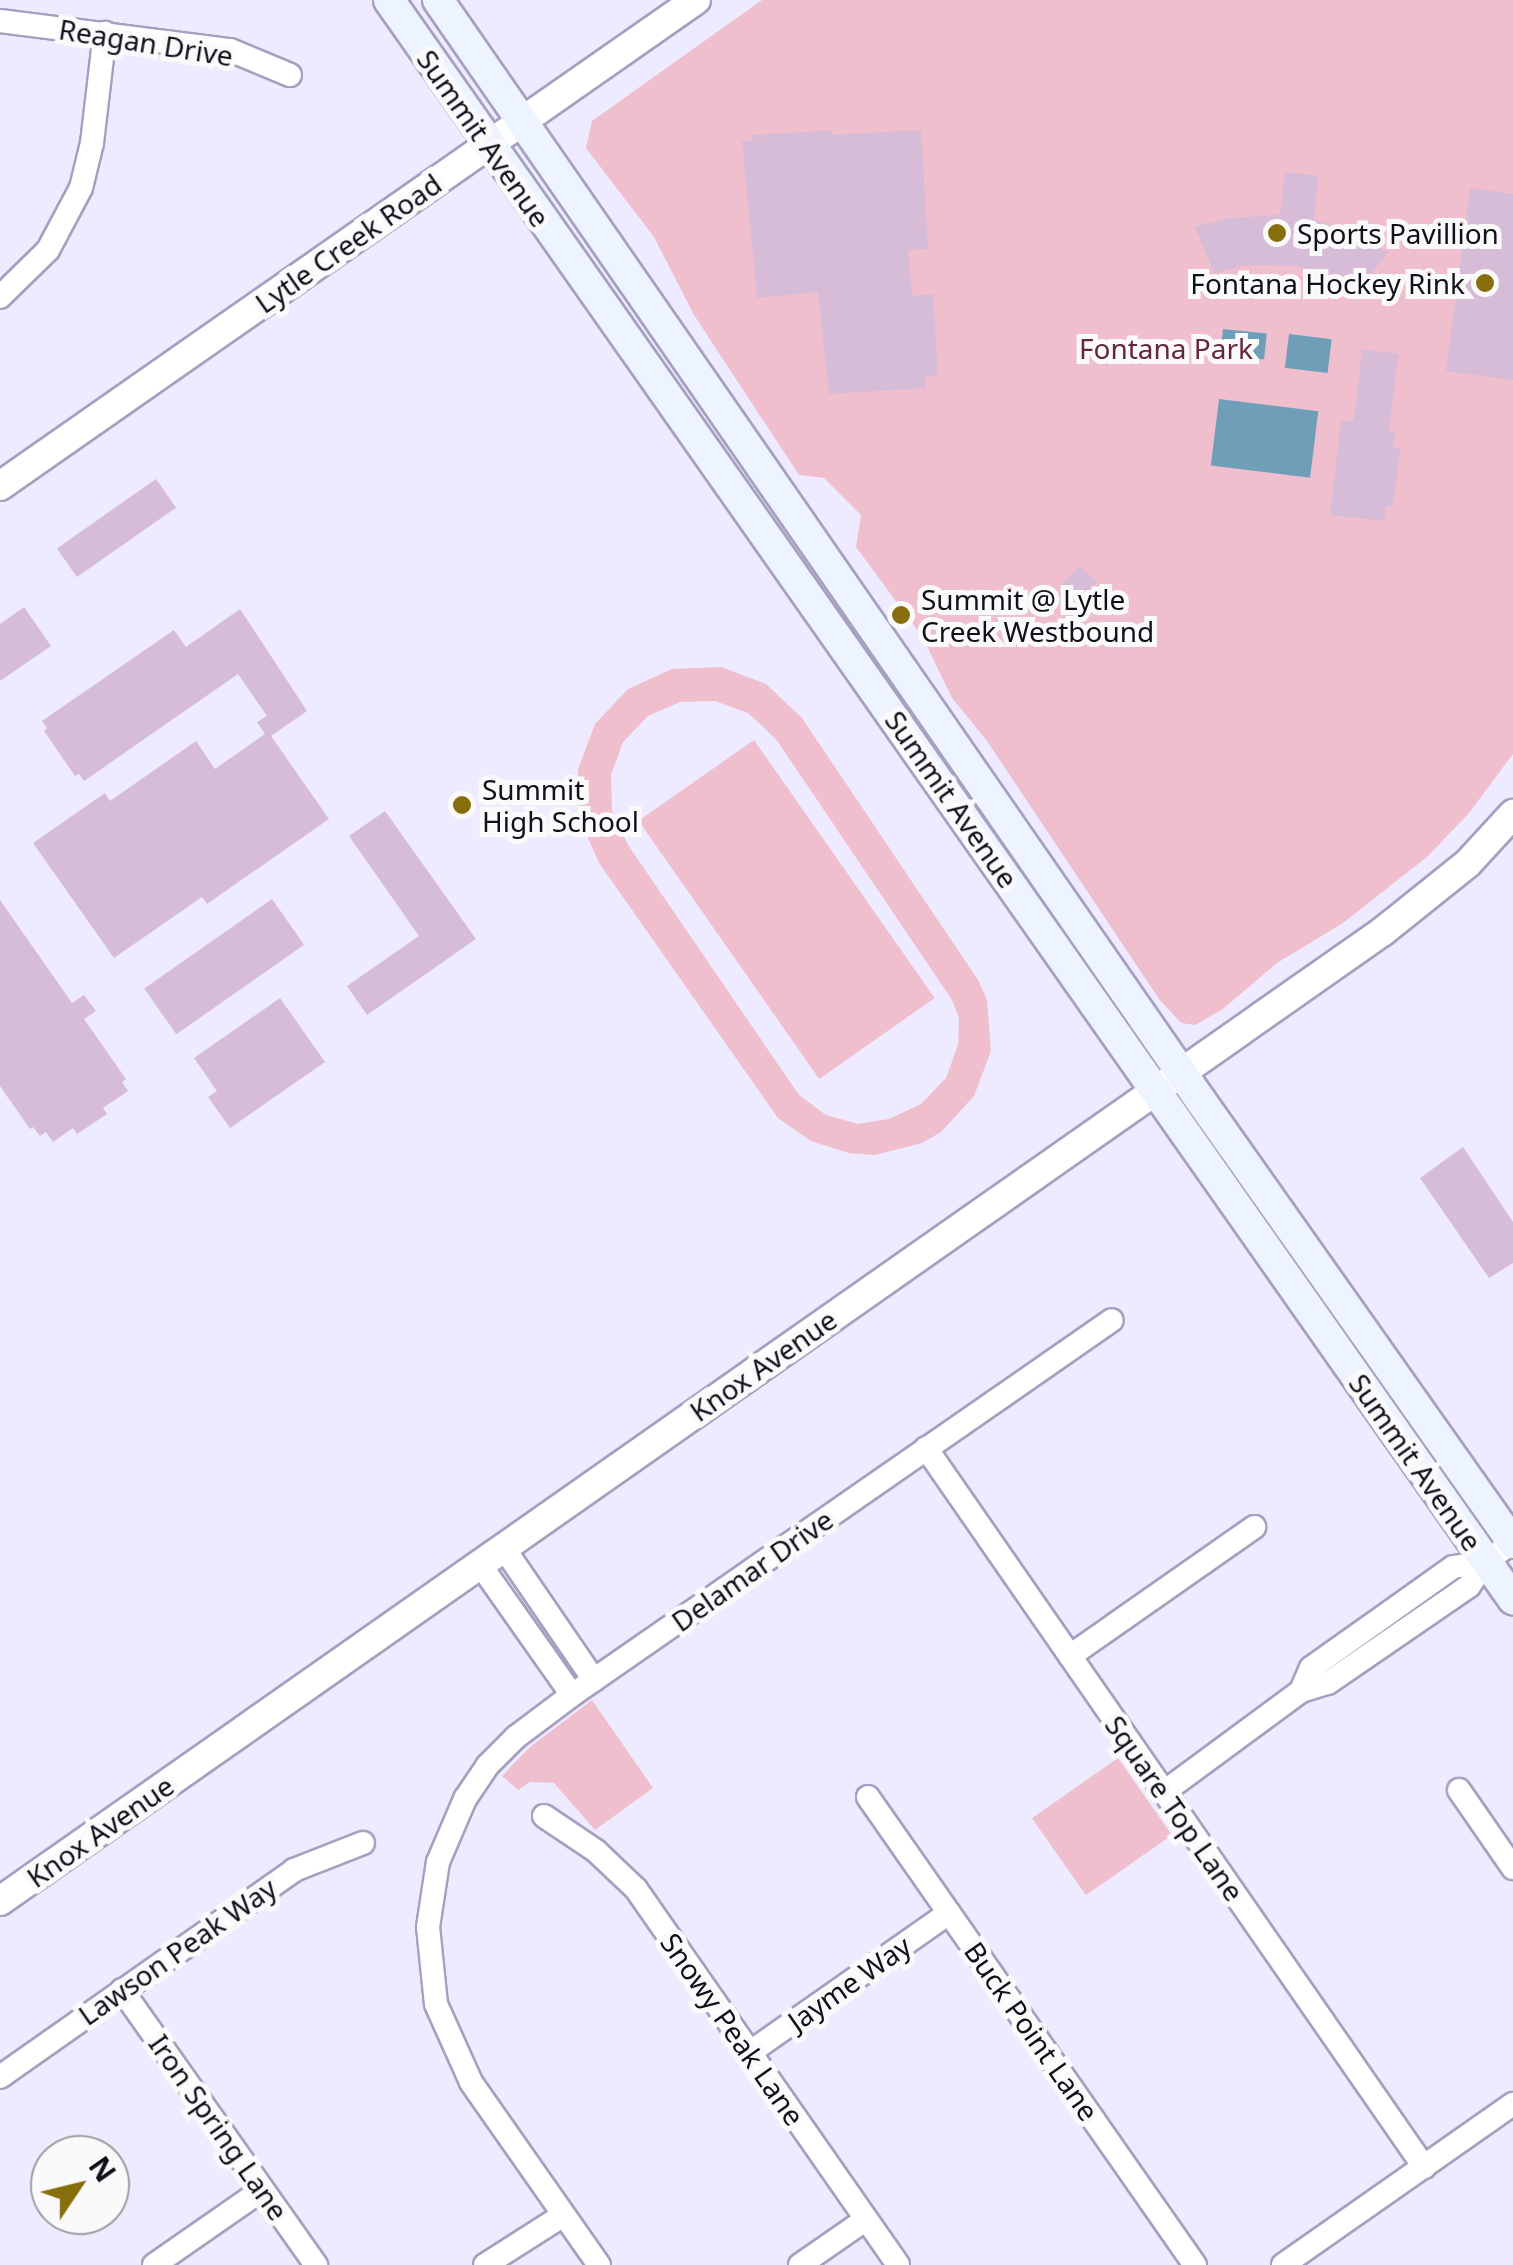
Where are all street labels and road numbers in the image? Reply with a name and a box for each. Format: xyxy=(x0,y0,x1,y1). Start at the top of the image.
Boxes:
street label: Reagan Drive xyxy=(57,12,235,72)
street label: Summit Avenue xyxy=(411,43,557,233)
street label: Lytle Creek Road xyxy=(249,166,447,320)
street label: Summit Avenue xyxy=(879,704,1025,894)
street label: Knox Avenue xyxy=(683,1302,843,1428)
street label: Summit Avenue xyxy=(1343,1367,1489,1557)
street label: Delamar Drive xyxy=(665,1502,839,1638)
street label: Square Top Lane xyxy=(1099,1709,1251,1907)
street label: Knox Avenue xyxy=(20,1768,180,1894)
street label: Lawson Peak Way xyxy=(72,1870,282,2032)
street label: Snowy Peak Lane xyxy=(654,1926,812,2132)
street label: Jayme Way xyxy=(781,1928,917,2038)
street label: Buck Point Lane xyxy=(958,1935,1106,2127)
street label: Iron Spring Lane xyxy=(143,2028,295,2226)

